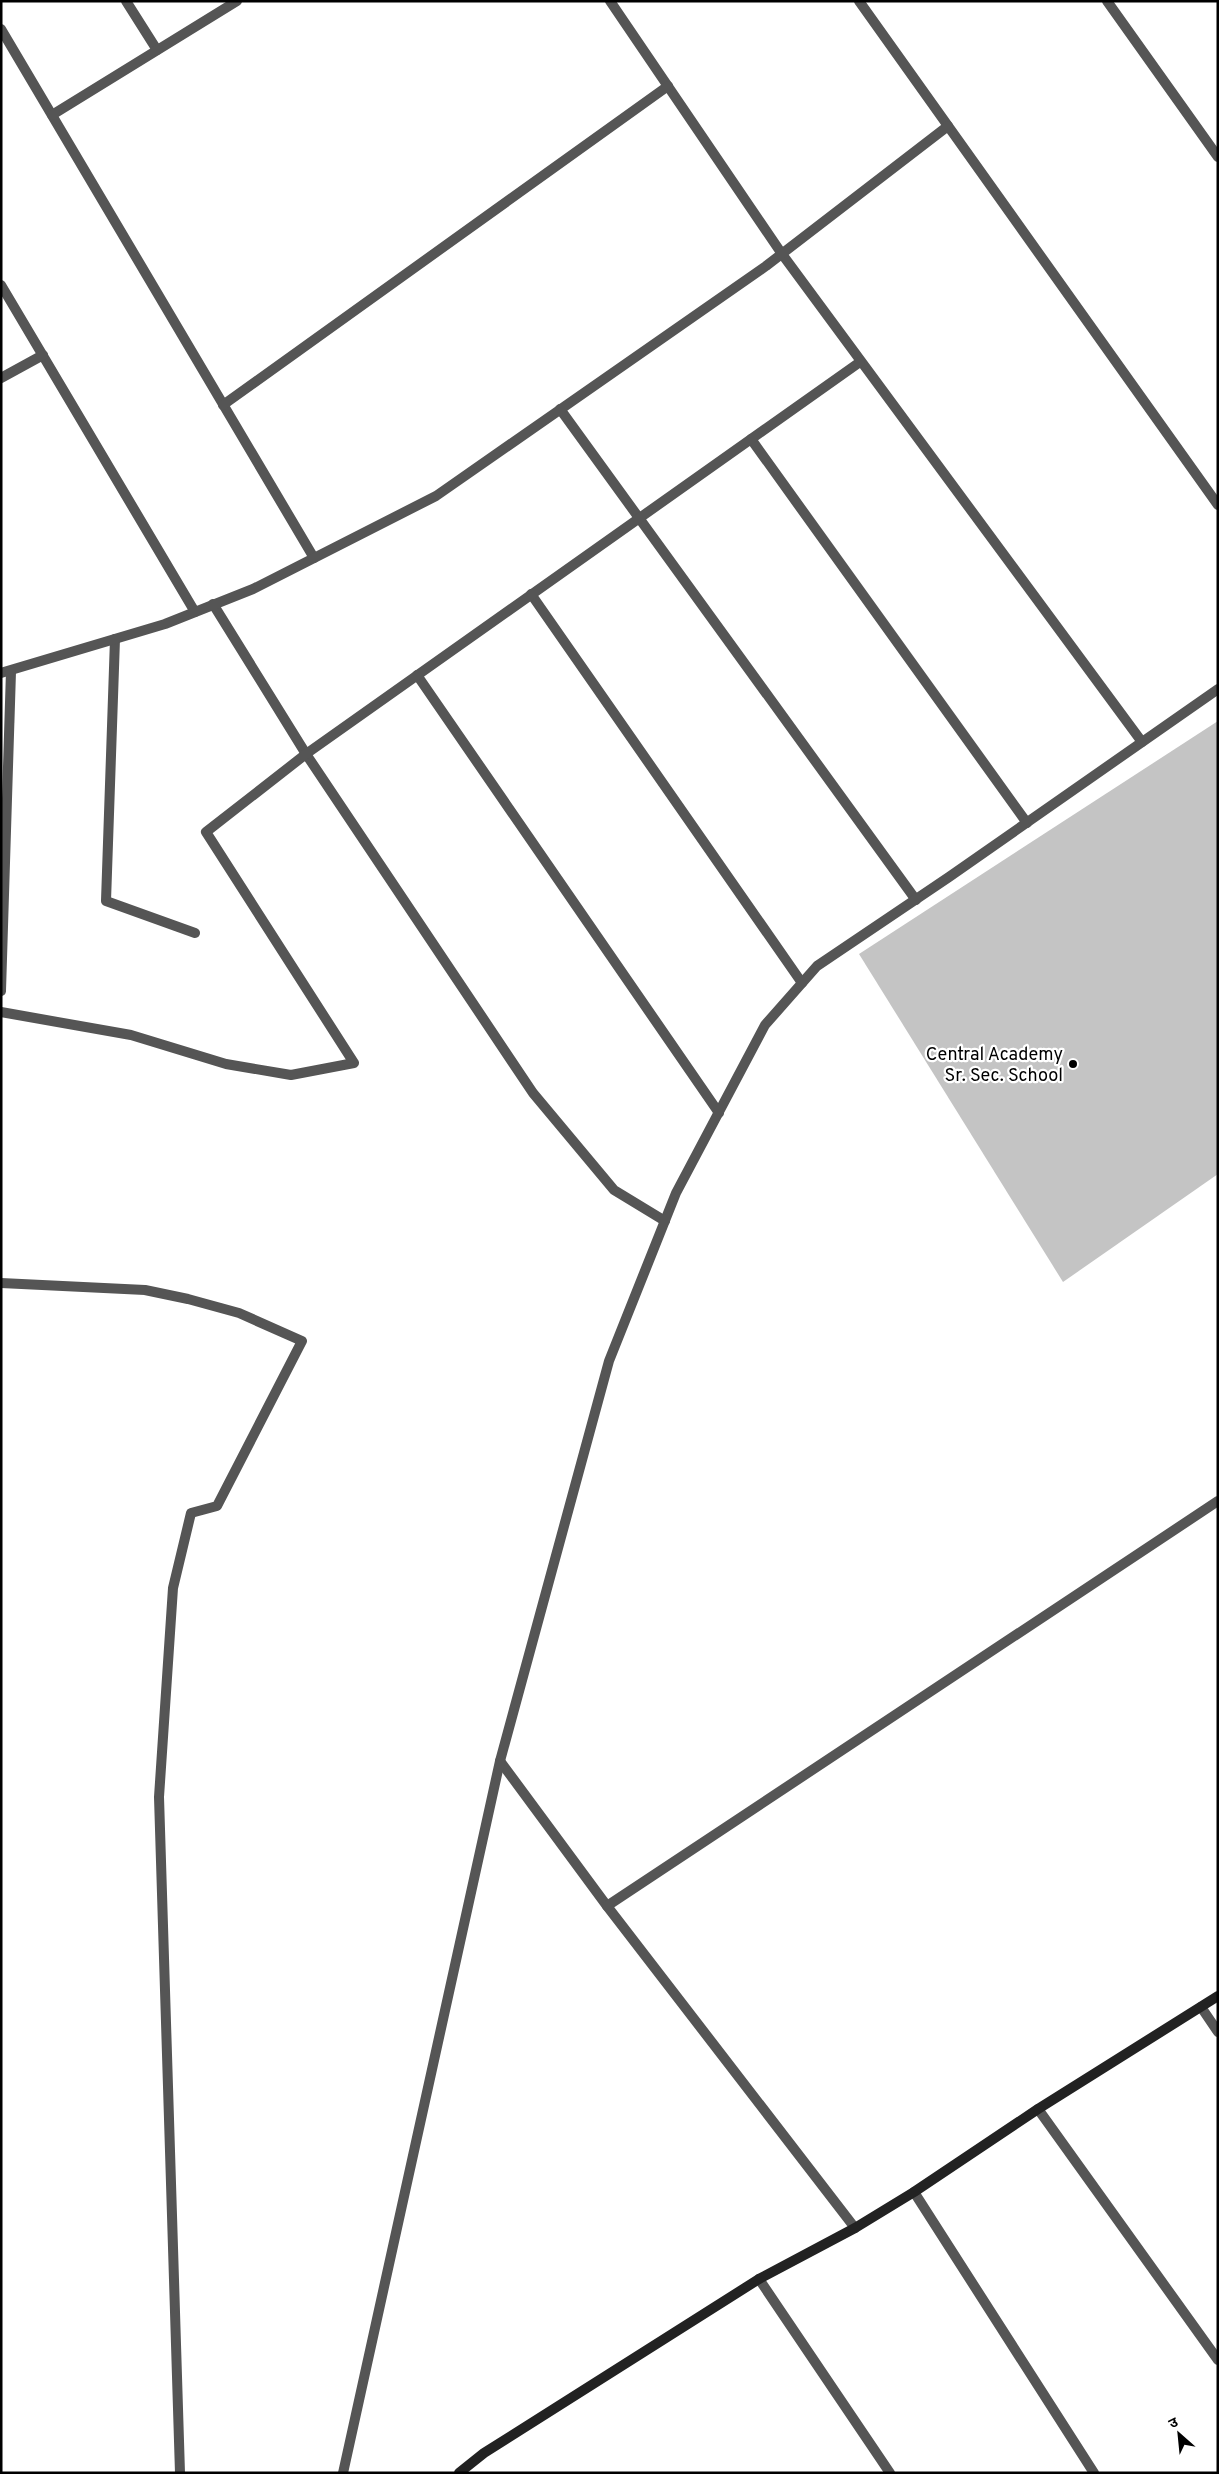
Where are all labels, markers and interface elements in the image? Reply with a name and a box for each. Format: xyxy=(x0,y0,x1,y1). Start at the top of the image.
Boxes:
place label: Central Academy Sr. Sec. School xyxy=(926,1044,1063,1088)
marker: Central Academy Sr. Sec. School xyxy=(1067,1058,1079,1070)
north arrow xyxy=(1154,2409,1204,2459)
text: उ xyxy=(1166,2414,1182,2433)

